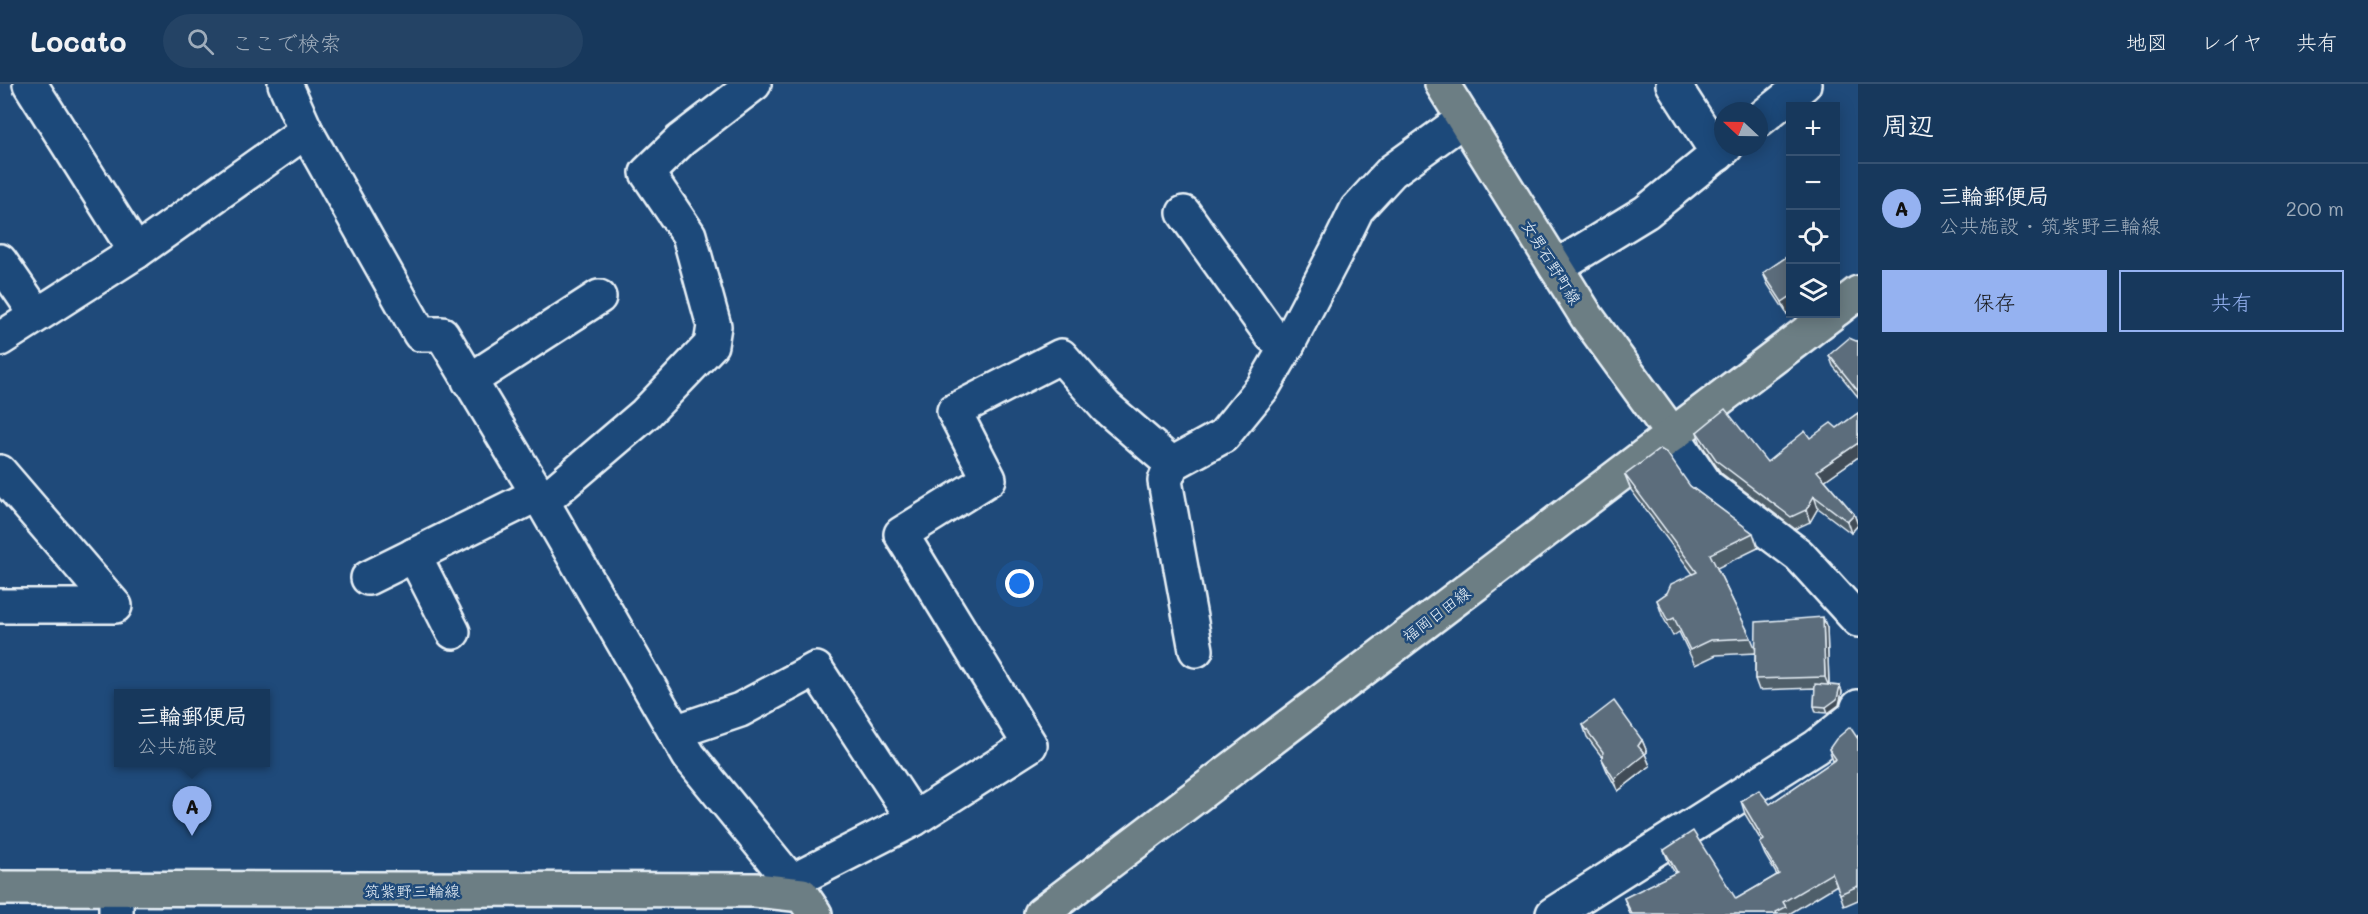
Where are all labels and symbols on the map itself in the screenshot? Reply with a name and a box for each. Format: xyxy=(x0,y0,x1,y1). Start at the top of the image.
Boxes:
north arrow xyxy=(1714,102,1768,156)
street label: 女男石野町線 xyxy=(1518,216,1586,308)
your location xyxy=(1005,569,1034,598)
street label: 福岡日田線 xyxy=(1398,582,1474,646)
pin: A xyxy=(172,786,212,836)
street label: 筑紫野三輪線 xyxy=(364,880,460,901)

